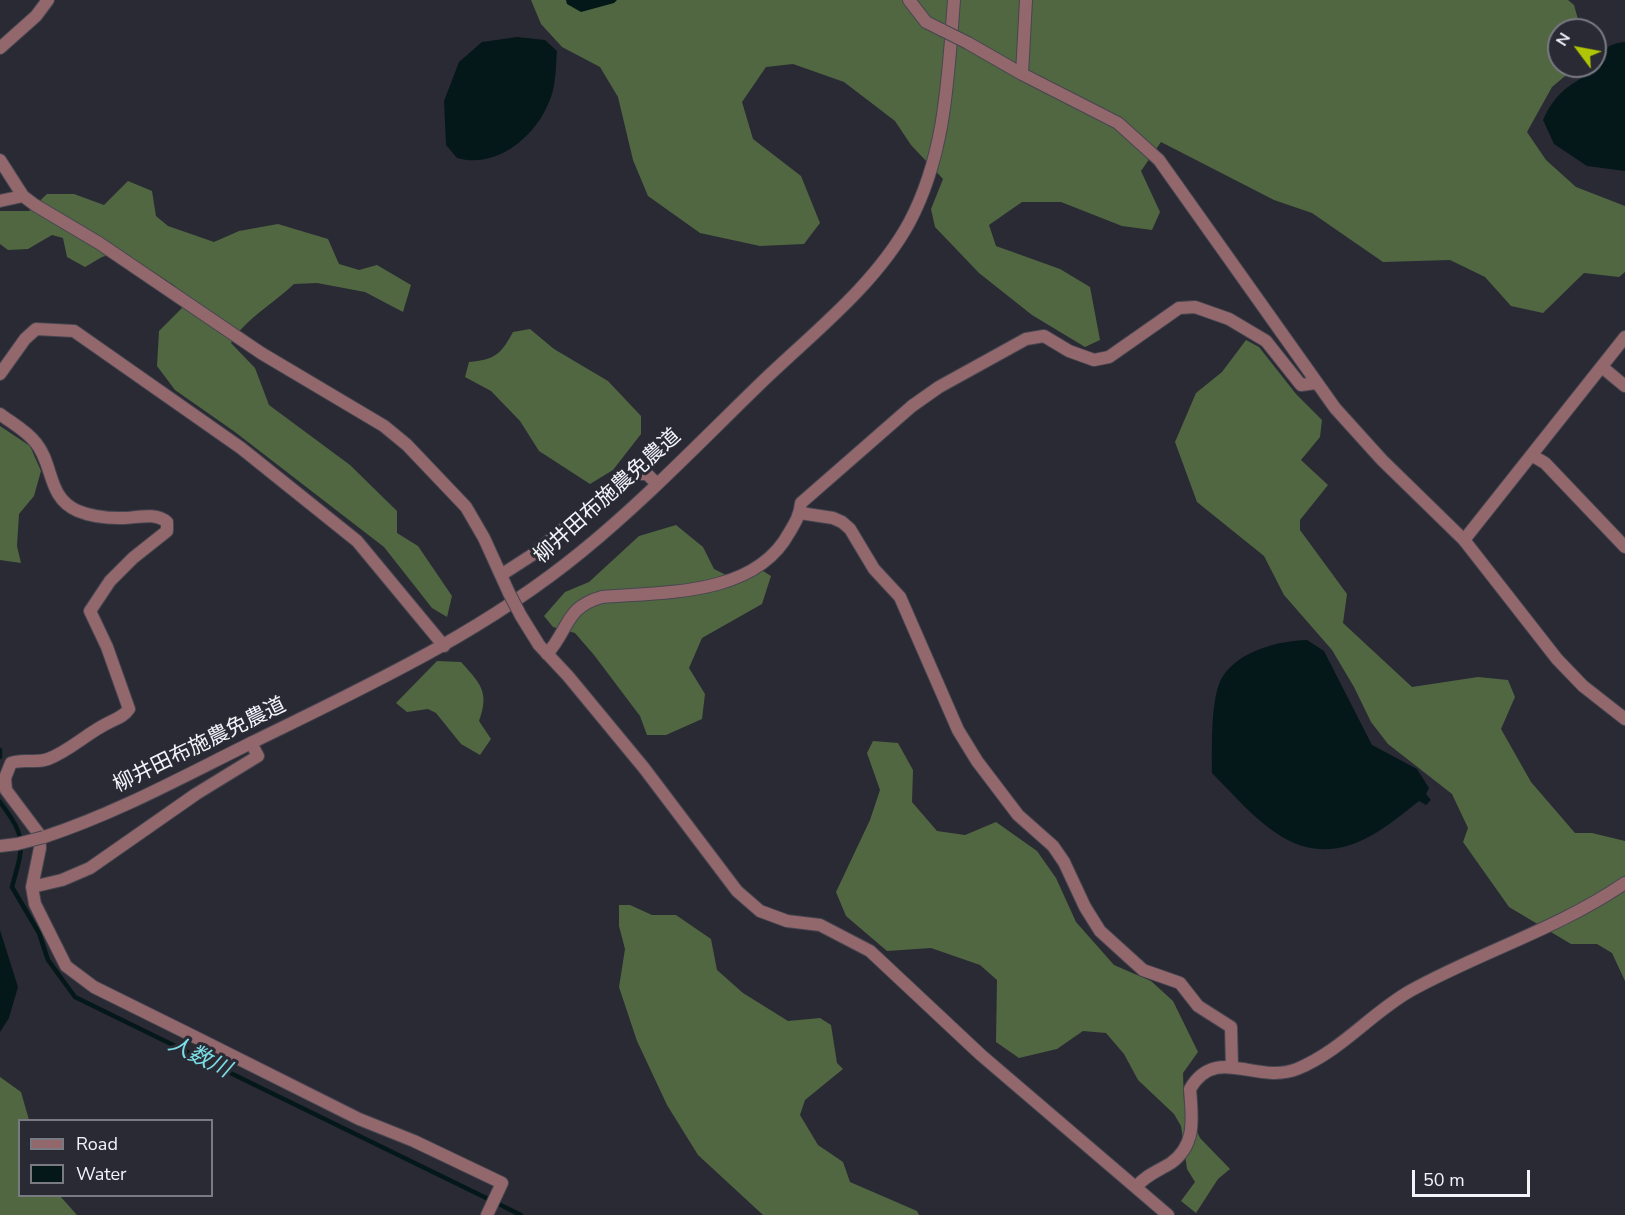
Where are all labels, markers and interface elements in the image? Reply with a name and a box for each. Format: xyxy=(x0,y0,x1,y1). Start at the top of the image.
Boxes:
north arrow xyxy=(1547,18,1607,78)
text: N xyxy=(1551,29,1576,50)
street label: 柳井田布施農免農道 xyxy=(529,424,687,570)
street label: 柳井田布施農免農道 xyxy=(110,693,290,799)
water label: 人数川 xyxy=(164,1032,234,1084)
legend xyxy=(18,1119,213,1197)
text: Road xyxy=(76,1132,118,1156)
scale bar xyxy=(1415,1158,1534,1196)
text: Water xyxy=(76,1162,127,1186)
text: 50 m xyxy=(1423,1168,1465,1192)

